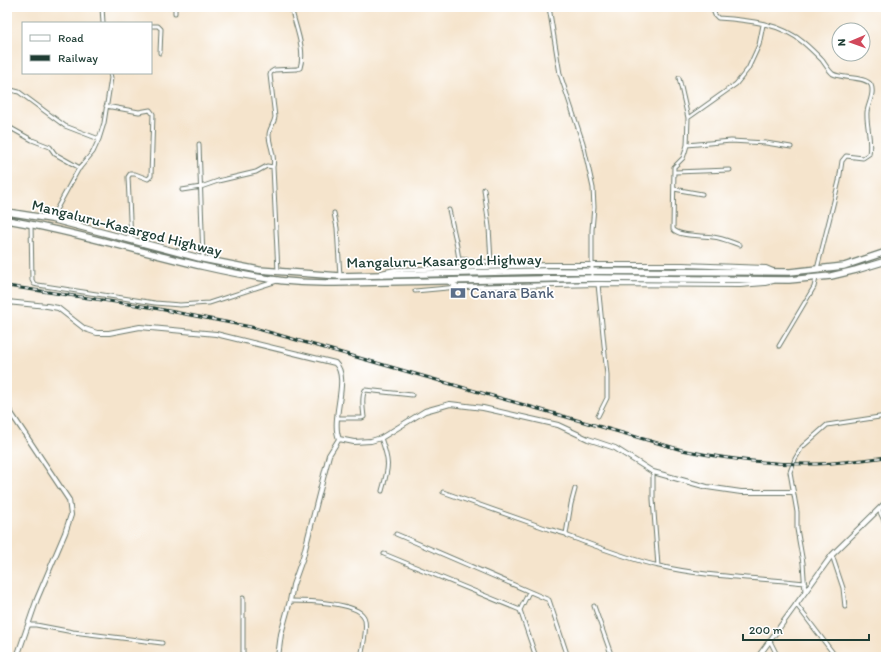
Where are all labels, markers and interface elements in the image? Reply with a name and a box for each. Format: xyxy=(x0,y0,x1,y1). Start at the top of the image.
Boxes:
legend xyxy=(22,22,152,74)
north arrow xyxy=(831,22,871,62)
text: Road xyxy=(58,31,84,45)
text: N xyxy=(835,38,848,46)
text: Railway xyxy=(58,51,98,65)
street label: Mangaluru-Kasargod Highway xyxy=(30,196,224,260)
street label: Mangaluru-Kasargod Highway xyxy=(346,250,542,272)
bank icon: Canara Bank xyxy=(449,284,467,302)
place label: Canara Bank xyxy=(470,284,554,302)
scale bar xyxy=(743,616,869,642)
text: 200 m xyxy=(749,623,783,637)

